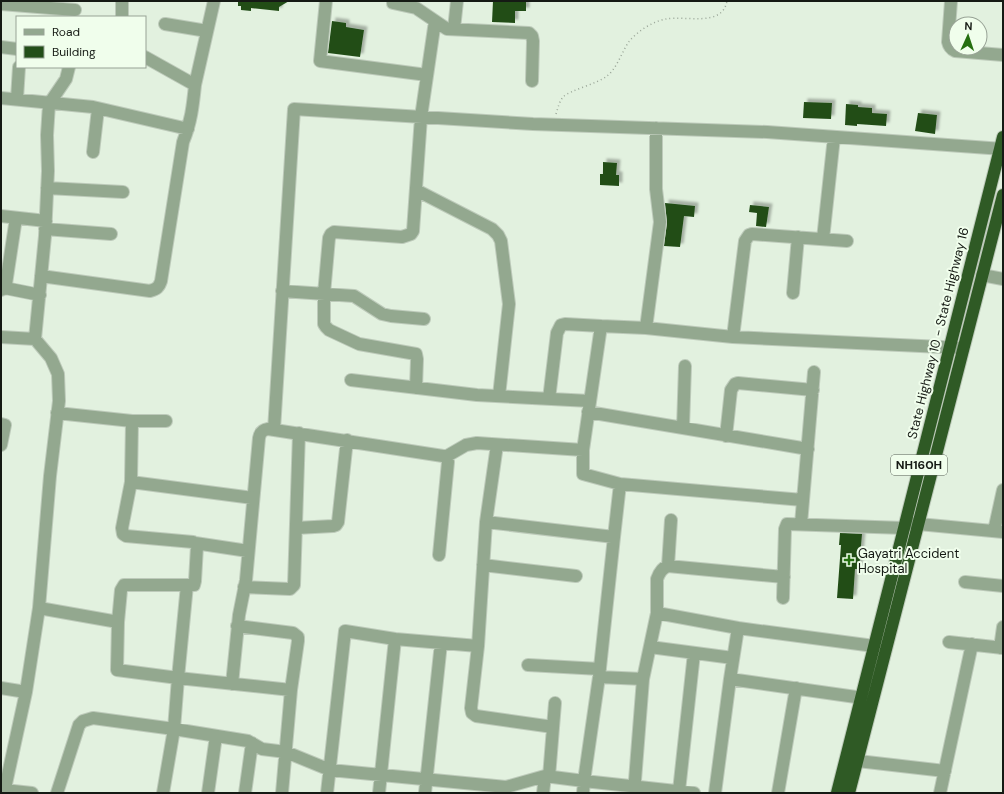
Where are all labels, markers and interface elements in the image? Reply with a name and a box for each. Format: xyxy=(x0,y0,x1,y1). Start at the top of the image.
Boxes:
legend xyxy=(16,16,146,68)
north arrow xyxy=(948,16,988,56)
text: N xyxy=(964,19,973,33)
text: Road xyxy=(52,24,80,40)
text: Building xyxy=(52,44,96,60)
street label: State Highway 10 - State Highway 16 xyxy=(903,225,973,441)
road number: NH160H xyxy=(891,455,947,475)
place label: Gayatri Accident Hospital xyxy=(858,545,959,577)
marker: Gayatri Accident Hospital xyxy=(843,554,855,566)

